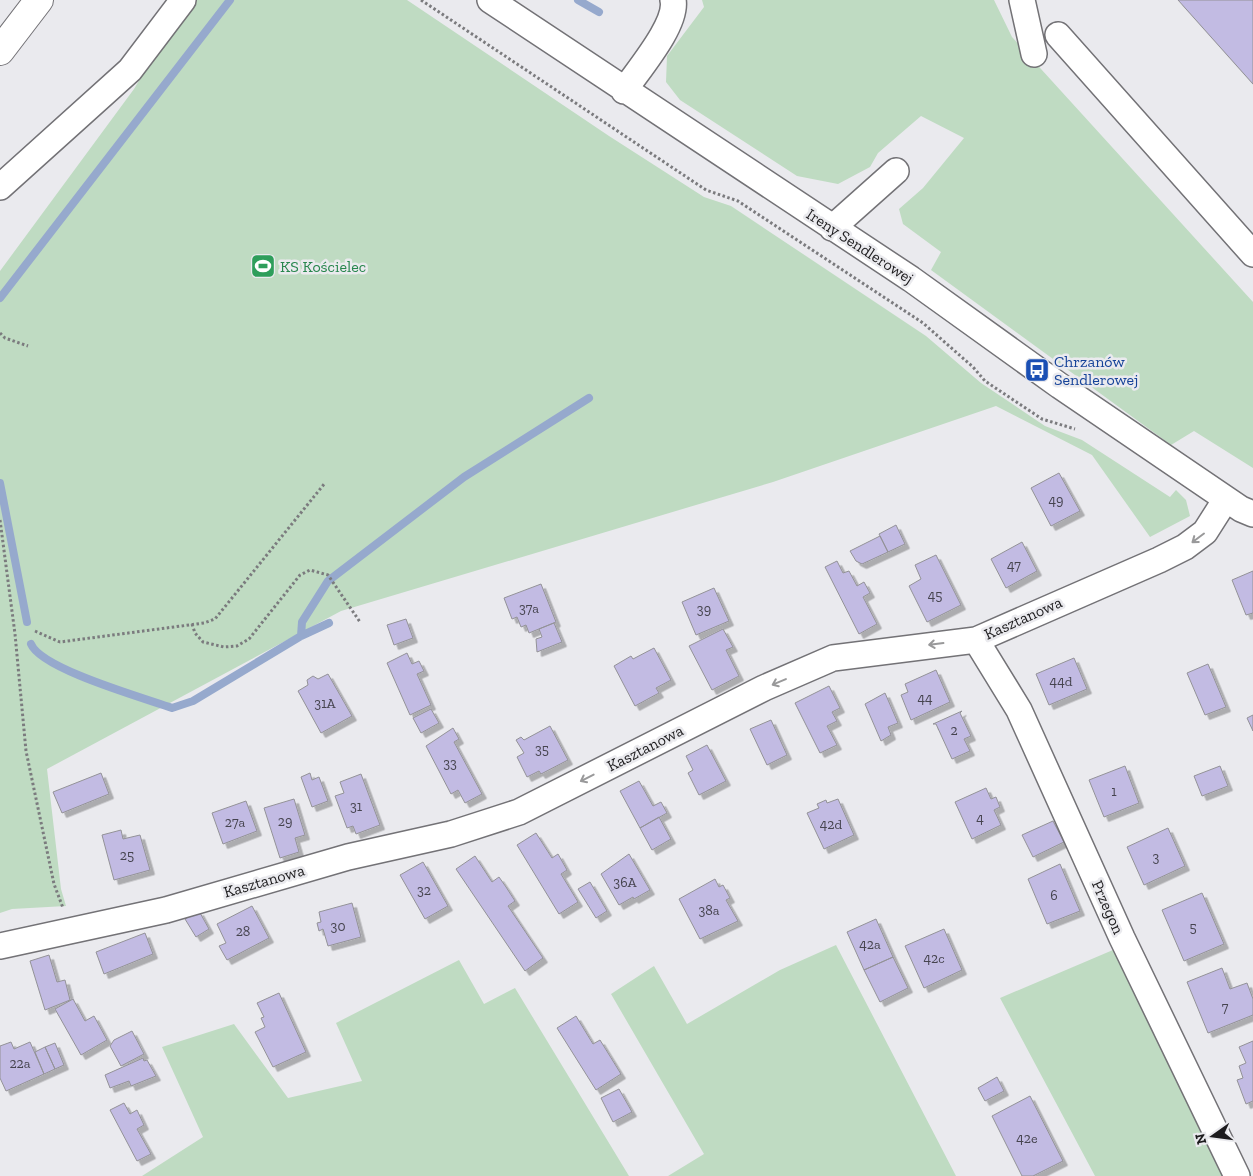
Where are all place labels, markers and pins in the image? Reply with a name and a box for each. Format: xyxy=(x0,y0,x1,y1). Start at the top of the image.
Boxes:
sports icon: KS Kościelec xyxy=(250,253,276,279)
place label: KS Kościelec xyxy=(280,257,366,276)
place label: Chrzanów Sendlerowej xyxy=(1054,352,1138,389)
bus stop icon: Chrzanów Sendlerowej xyxy=(1024,357,1050,383)

